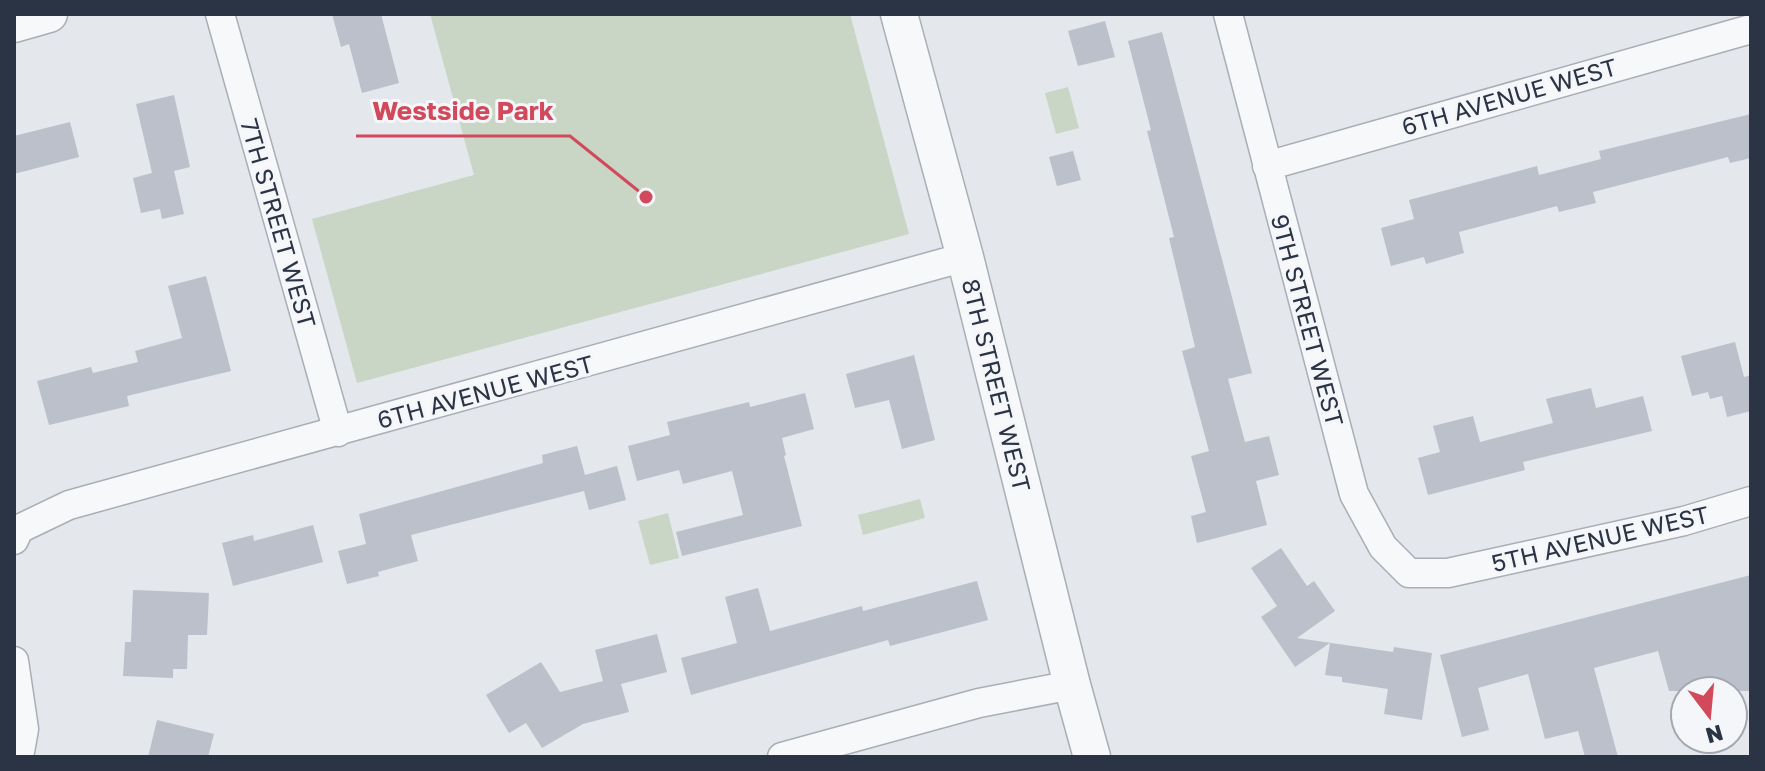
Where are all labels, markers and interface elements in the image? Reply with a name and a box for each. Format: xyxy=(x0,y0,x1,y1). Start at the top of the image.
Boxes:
street label: 6TH AVENUE WEST xyxy=(1398,51,1620,141)
callout: Westside Park xyxy=(356,86,570,136)
text: Westside Park xyxy=(372,95,554,126)
street label: 7TH STREET WEST xyxy=(235,115,323,331)
street label: 9TH STREET WEST xyxy=(1266,211,1350,429)
street label: 8TH STREET WEST xyxy=(957,276,1037,494)
street label: 6TH AVENUE WEST xyxy=(374,348,596,434)
street label: 5TH AVENUE WEST xyxy=(1489,499,1711,577)
north arrow xyxy=(1669,675,1749,755)
text: N xyxy=(1703,719,1726,750)

